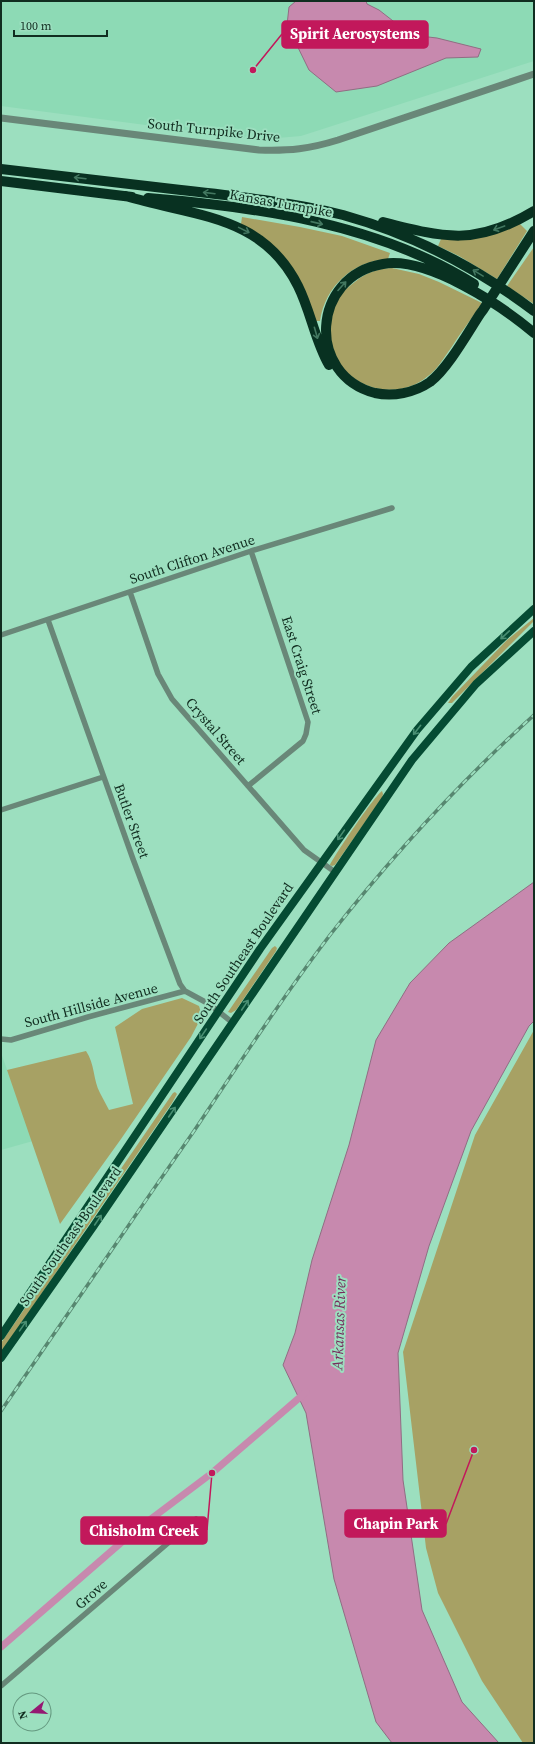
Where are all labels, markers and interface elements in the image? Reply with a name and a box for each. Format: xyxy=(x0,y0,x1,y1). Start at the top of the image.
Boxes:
scale bar xyxy=(14,12,107,38)
text: 100 m xyxy=(20,18,52,34)
callout: Spirit Aerosystems xyxy=(282,21,428,48)
text: Spirit Aerosystems xyxy=(290,23,420,44)
street label: South Turnpike Drive xyxy=(147,113,281,147)
one-way arrow xyxy=(74,174,87,182)
street label: Kansas Turnpike xyxy=(228,184,334,222)
one-way arrow xyxy=(203,189,216,197)
one-way arrow xyxy=(310,219,323,227)
one-way arrow xyxy=(494,225,506,233)
one-way arrow xyxy=(238,227,250,234)
one-way arrow xyxy=(472,269,484,277)
one-way arrow xyxy=(338,280,347,291)
one-way arrow xyxy=(313,326,320,339)
street label: South Clifton Avenue xyxy=(127,529,257,589)
street label: East Craig Street xyxy=(277,613,327,717)
one-way arrow xyxy=(500,630,510,640)
street label: Crystal Street xyxy=(181,693,251,769)
one-way arrow xyxy=(413,725,422,736)
street label: Butler Street xyxy=(109,781,155,861)
one-way arrow xyxy=(337,830,345,841)
street label: South Southeast Boulevard xyxy=(188,878,298,1028)
street label: South Hillside Avenue xyxy=(22,978,160,1032)
one-way arrow xyxy=(241,1000,249,1011)
one-way arrow xyxy=(199,1029,207,1040)
one-way arrow xyxy=(168,1107,176,1118)
street label: South Southeast Boulevard xyxy=(14,1162,126,1310)
one-way arrow xyxy=(94,1214,102,1225)
water label: Arkansas River xyxy=(326,1275,351,1371)
one-way arrow xyxy=(19,1320,27,1331)
callout: Chapin Park xyxy=(345,1510,446,1537)
text: Chapin Park xyxy=(354,1513,439,1534)
callout: Chisholm Creek xyxy=(81,1517,207,1544)
text: Chisholm Creek xyxy=(89,1520,199,1541)
street label: Grove xyxy=(70,1574,112,1614)
north arrow xyxy=(12,1692,52,1732)
text: N xyxy=(15,1709,31,1721)

